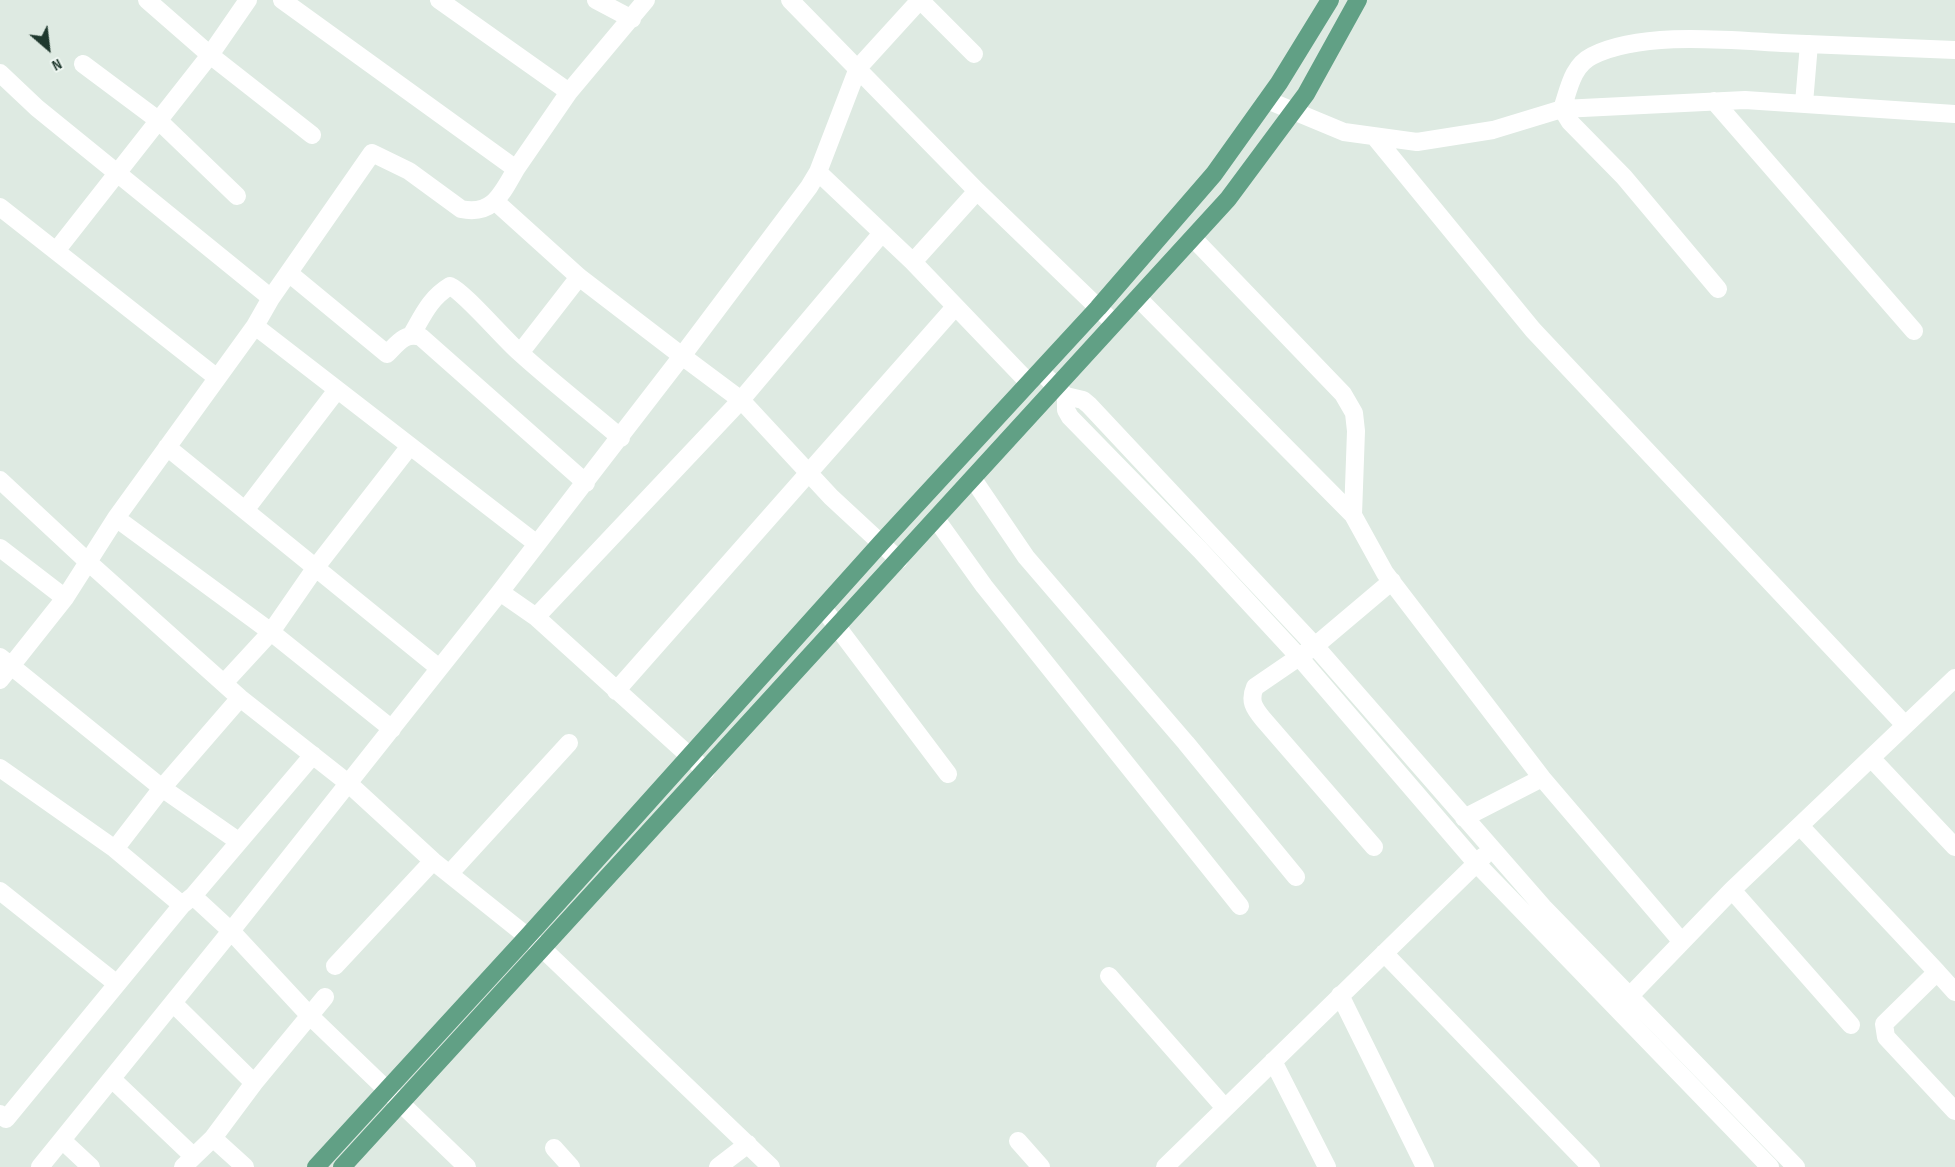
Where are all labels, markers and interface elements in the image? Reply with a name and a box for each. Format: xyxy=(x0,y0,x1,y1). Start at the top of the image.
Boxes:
north arrow xyxy=(18,18,78,78)
text: N xyxy=(48,54,65,75)

